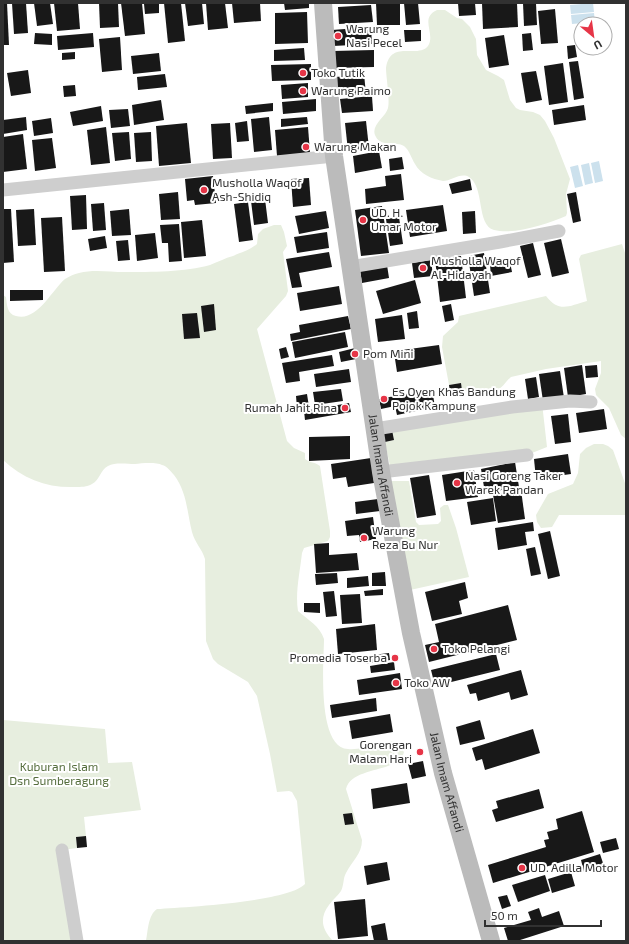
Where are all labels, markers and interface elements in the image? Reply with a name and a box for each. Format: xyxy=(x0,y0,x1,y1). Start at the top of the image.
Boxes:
north arrow xyxy=(573,16,613,56)
place label: Warung Nasi Pecel xyxy=(346,21,402,49)
marker: Warung Nasi Pecel xyxy=(333,31,343,41)
text: U xyxy=(592,38,605,53)
place label: Toko Tutik xyxy=(311,65,365,79)
marker: Toko Tutik xyxy=(298,68,308,78)
place label: Warung Paimo xyxy=(311,83,391,97)
marker: Warung Paimo xyxy=(298,86,308,96)
place label: Warung Makan xyxy=(314,139,397,153)
marker: Warung Makan xyxy=(301,142,311,152)
place label: Musholla Waqof Ash-Shidiq xyxy=(212,175,302,203)
marker: Musholla Waqof Ash-Shidiq xyxy=(199,185,209,195)
place label: UD. H. Umar Motor xyxy=(371,205,437,233)
marker: UD. H. Umar Motor xyxy=(358,215,368,225)
place label: Musholla Waqof Al-Hidayah xyxy=(431,253,521,281)
marker: Musholla Waqof Al-Hidayah xyxy=(418,263,428,273)
place label: Pom Mini xyxy=(363,346,413,360)
marker: Pom Mini xyxy=(350,349,360,359)
place label: Es Oyen Khas Bandung Pojok Kampung xyxy=(392,384,516,413)
marker: Es Oyen Khas Bandung Pojok Kampung xyxy=(379,394,389,404)
place label: Rumah Jahit Rina xyxy=(244,400,337,414)
marker: Rumah Jahit Rina xyxy=(340,403,350,413)
street label: Jalan Imam Affandi xyxy=(366,413,397,517)
place label: Nasi Goreng Taker Warek Pandan xyxy=(465,468,563,496)
marker: Nasi Goreng Taker Warek Pandan xyxy=(452,478,462,488)
place label: Warung Reza Bu Nur xyxy=(372,523,438,551)
marker: Warung Reza Bu Nur xyxy=(359,533,369,543)
place label: Toko Pelangi xyxy=(442,641,510,655)
marker: Toko Pelangi xyxy=(429,644,439,654)
place label: Promedia Toserba xyxy=(289,650,387,664)
marker: Promedia Toserba xyxy=(390,653,400,663)
place label: Toko AW xyxy=(404,675,450,689)
marker: Toko AW xyxy=(391,678,401,688)
street label: Jalan Imam Affandi xyxy=(428,730,468,834)
place label: Gorengan Malam Hari xyxy=(349,737,412,765)
marker: Gorengan Malam Hari xyxy=(415,747,425,757)
park label: Kuburan Islam Dsn Sumberagung xyxy=(9,759,109,787)
place label: UD. Adilla Motor xyxy=(530,860,618,874)
marker: UD. Adilla Motor xyxy=(517,863,527,873)
scale bar xyxy=(485,902,601,928)
text: 50 m xyxy=(491,908,518,922)

